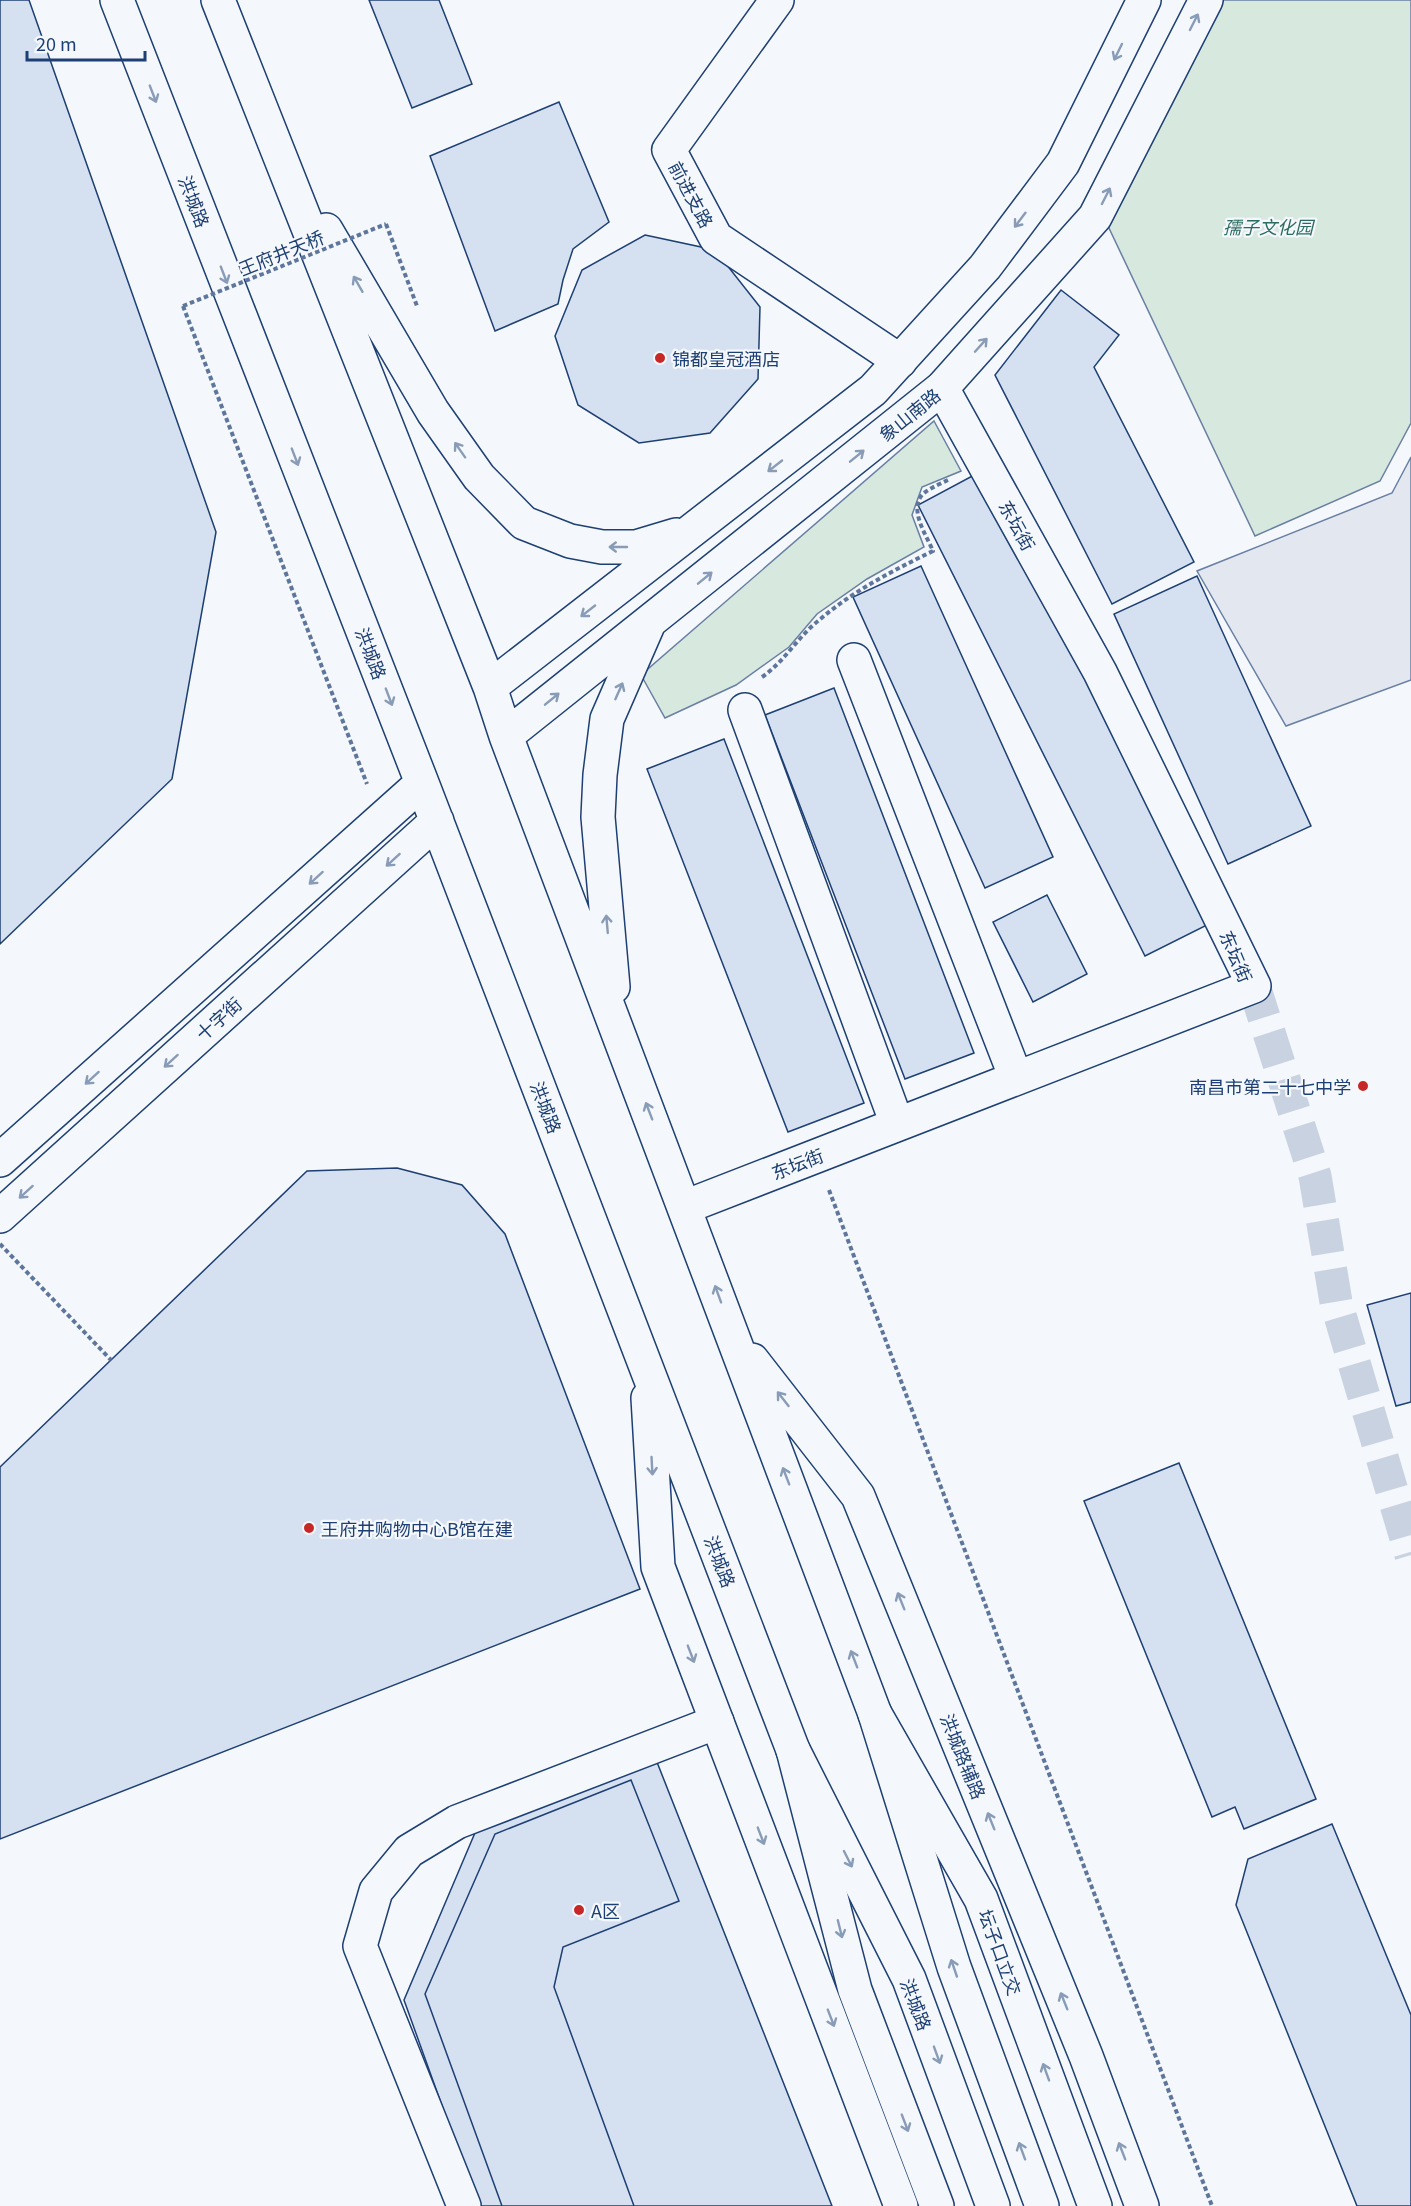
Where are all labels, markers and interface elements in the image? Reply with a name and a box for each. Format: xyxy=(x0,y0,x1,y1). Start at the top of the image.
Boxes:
one-way arrow xyxy=(1189,13,1201,31)
scale bar xyxy=(27,24,146,62)
text: 20 m xyxy=(36,30,77,56)
one-way arrow xyxy=(1112,43,1123,61)
one-way arrow xyxy=(148,84,159,102)
street label: 前进支路 xyxy=(664,156,720,232)
street label: 洪城路 xyxy=(173,171,217,231)
one-way arrow xyxy=(1100,188,1112,205)
one-way arrow xyxy=(1014,212,1027,228)
park label: 孺子文化园 xyxy=(1223,213,1316,239)
street label: 王府井天桥 xyxy=(234,223,328,281)
one-way arrow xyxy=(219,266,230,284)
one-way arrow xyxy=(352,276,364,293)
one-way arrow xyxy=(974,338,988,353)
place label: 锦都皇冠酒店 xyxy=(672,345,780,371)
marker: 锦都皇冠酒店 xyxy=(653,351,667,365)
street label: 象山南路 xyxy=(873,381,945,447)
one-way arrow xyxy=(454,443,466,459)
one-way arrow xyxy=(290,447,301,466)
one-way arrow xyxy=(849,450,865,463)
one-way arrow xyxy=(768,459,784,472)
street label: 东坛街 xyxy=(994,495,1042,555)
one-way arrow xyxy=(609,541,629,553)
one-way arrow xyxy=(696,571,712,584)
one-way arrow xyxy=(580,604,596,617)
street label: 洪城路 xyxy=(350,623,394,683)
one-way arrow xyxy=(614,682,625,700)
one-way arrow xyxy=(384,688,395,706)
one-way arrow xyxy=(544,693,560,706)
one-way arrow xyxy=(386,853,401,867)
one-way arrow xyxy=(309,871,324,885)
one-way arrow xyxy=(602,915,613,935)
street label: 东坛街 xyxy=(1214,926,1260,986)
street label: 十字街 xyxy=(189,990,247,1046)
one-way arrow xyxy=(164,1054,179,1068)
one-way arrow xyxy=(85,1071,100,1085)
place label: 南昌市第二十七中学 xyxy=(1189,1073,1351,1099)
street label: 洪城路 xyxy=(525,1077,569,1137)
marker: 南昌市第二十七中学 xyxy=(1356,1079,1370,1093)
one-way arrow xyxy=(643,1102,654,1121)
street label: 东坛街 xyxy=(767,1141,827,1185)
one-way arrow xyxy=(19,1185,34,1199)
one-way arrow xyxy=(711,1285,722,1304)
one-way arrow xyxy=(776,1391,789,1407)
one-way arrow xyxy=(646,1455,657,1475)
one-way arrow xyxy=(780,1468,791,1486)
place label: 王府井购物中心B馆在建 xyxy=(321,1515,513,1541)
marker: 王府井购物中心B馆在建 xyxy=(302,1521,316,1535)
street label: 洪城路 xyxy=(699,1531,743,1591)
one-way arrow xyxy=(895,1593,906,1611)
one-way arrow xyxy=(687,1644,698,1663)
one-way arrow xyxy=(848,1650,859,1669)
street label: 洪城路辅路 xyxy=(935,1709,993,1803)
one-way arrow xyxy=(984,1812,995,1831)
one-way arrow xyxy=(757,1826,768,1845)
one-way arrow xyxy=(843,1849,854,1867)
place label: A区 xyxy=(591,1897,620,1923)
marker: A区 xyxy=(572,1903,586,1917)
street label: 坛子口立交 xyxy=(973,1905,1029,1999)
one-way arrow xyxy=(834,1919,846,1938)
one-way arrow xyxy=(948,1959,959,1978)
street label: 洪城路 xyxy=(895,1974,939,2034)
one-way arrow xyxy=(1058,1993,1069,2011)
one-way arrow xyxy=(826,2008,837,2027)
one-way arrow xyxy=(932,2045,943,2064)
one-way arrow xyxy=(1039,2063,1050,2082)
one-way arrow xyxy=(901,2113,912,2132)
one-way arrow xyxy=(1015,2142,1026,2161)
one-way arrow xyxy=(1116,2142,1127,2161)

